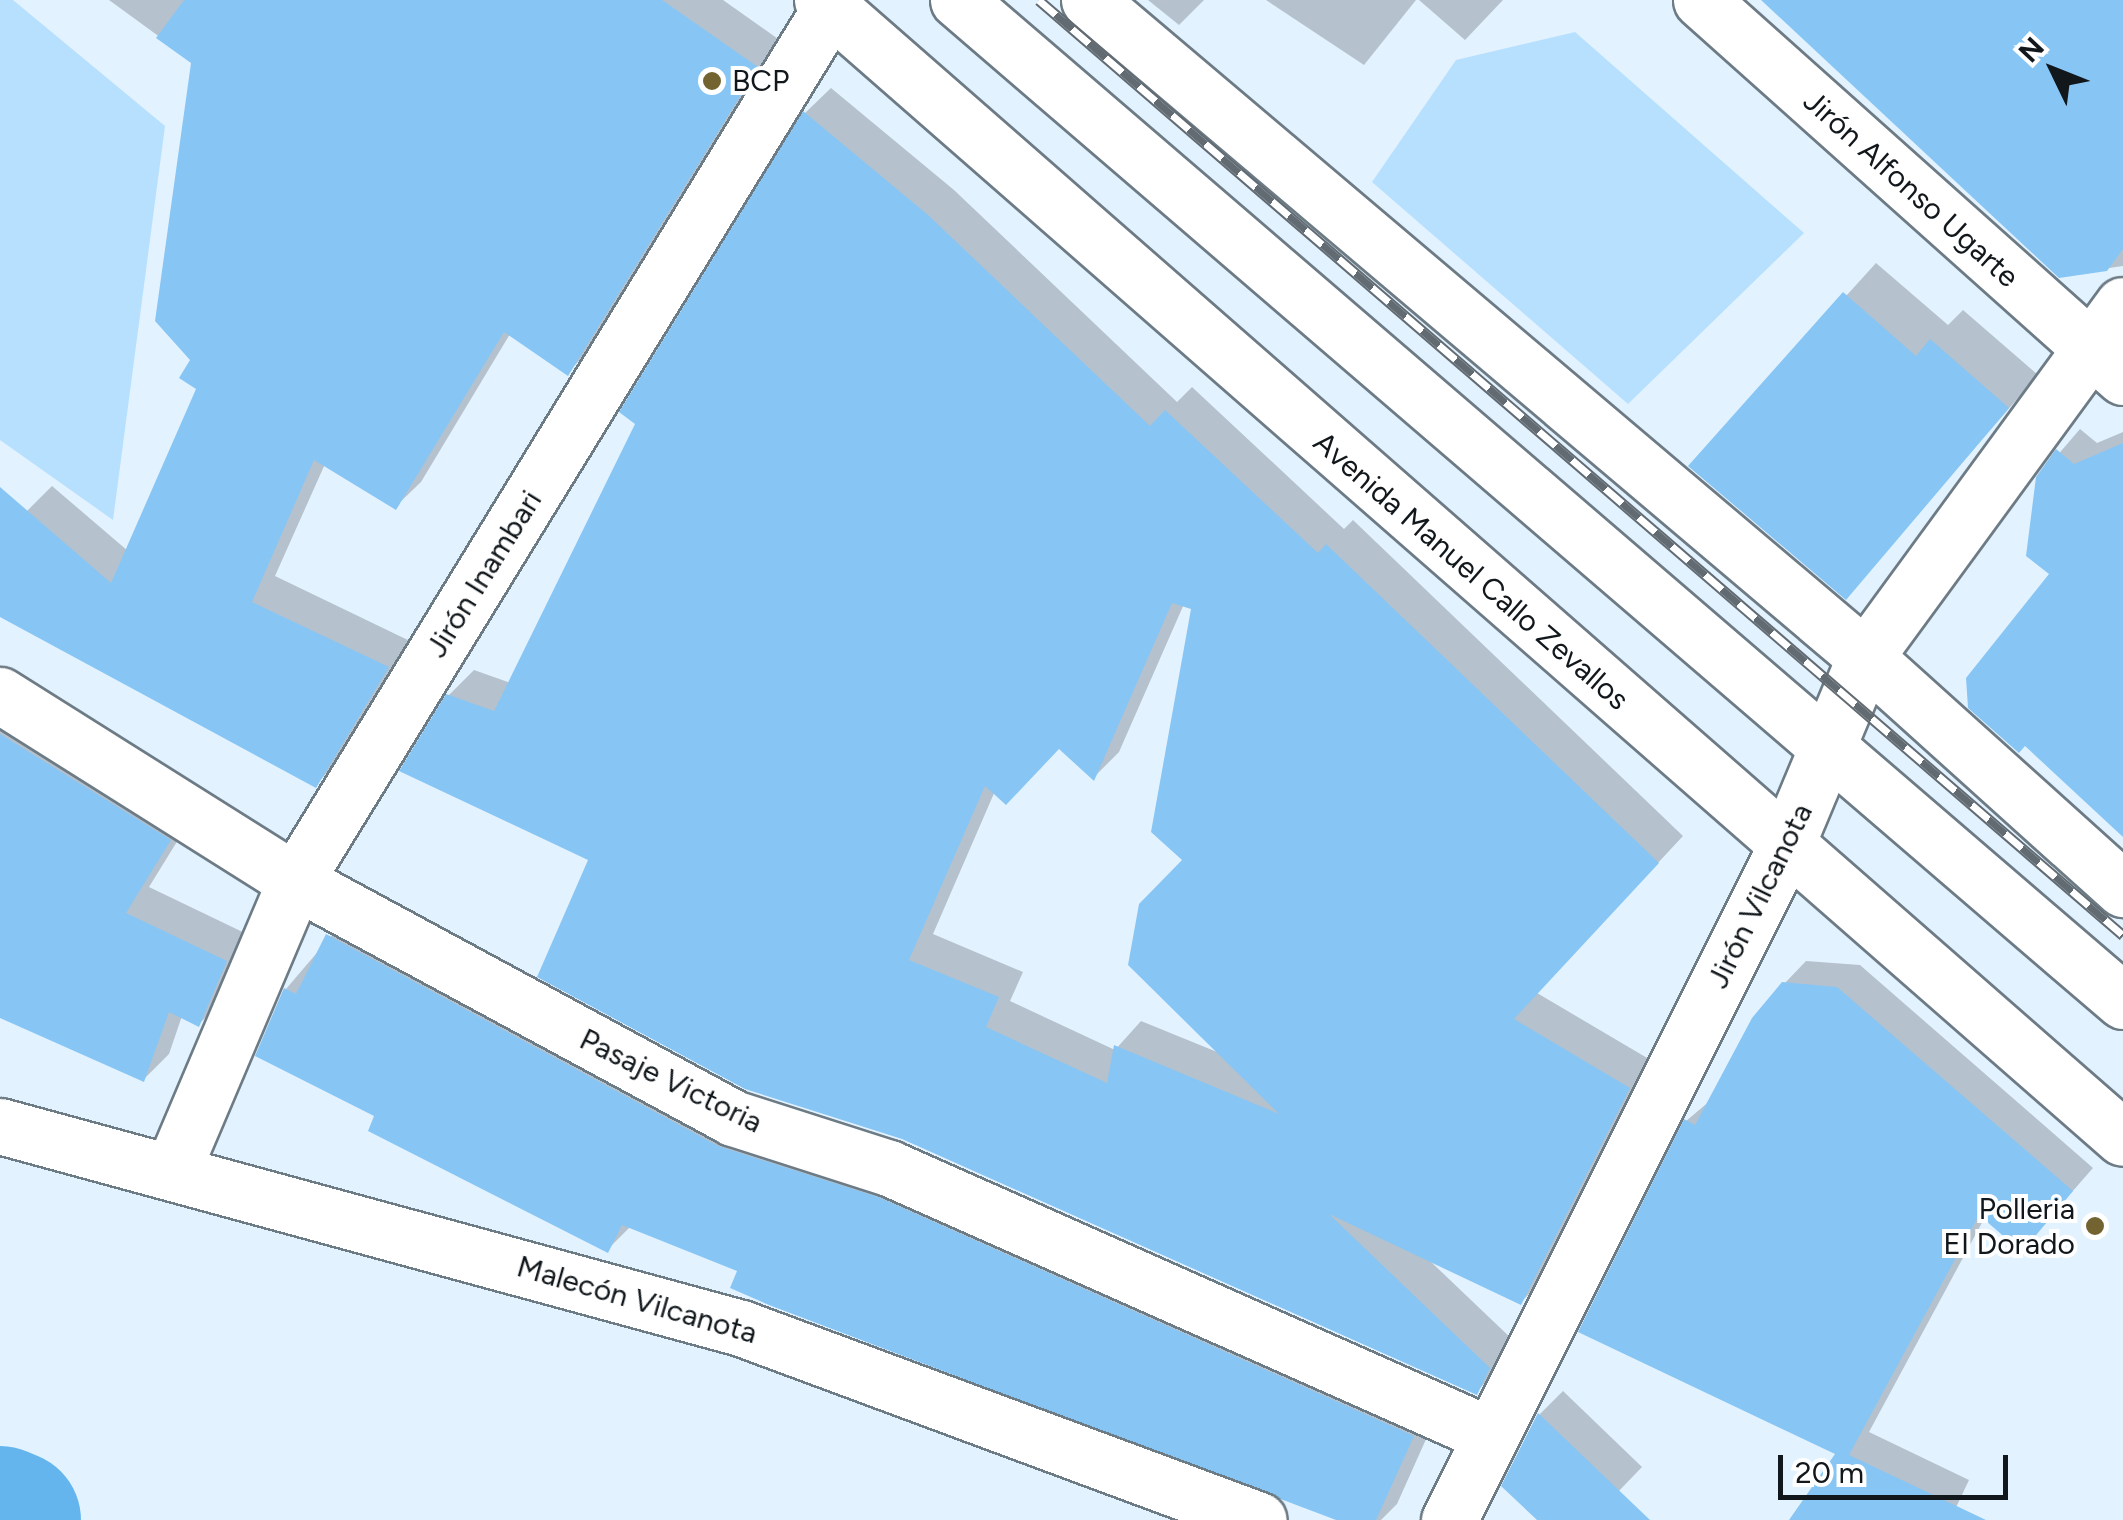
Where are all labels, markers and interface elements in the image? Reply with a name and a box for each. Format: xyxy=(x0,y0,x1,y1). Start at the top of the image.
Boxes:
north arrow xyxy=(2003,20,2103,120)
text: N xyxy=(2011,30,2051,69)
place label: BCP xyxy=(732,63,789,99)
marker: BCP xyxy=(701,70,723,92)
street label: Jirón Alfonso Ugarte xyxy=(1796,83,2026,295)
street label: Avenida Manuel Callo Zevallos xyxy=(1306,424,1636,718)
street label: Jirón Inambari xyxy=(418,484,550,664)
street label: Jirón Vilcanota xyxy=(1700,798,1820,994)
street label: Pasaje Victoria xyxy=(574,1021,768,1141)
place label: Polleria EI Dorado xyxy=(1943,1191,2075,1262)
marker: Polleria EI Dorado xyxy=(2084,1215,2106,1237)
street label: Malecón Vilcanota xyxy=(513,1249,761,1351)
scale bar xyxy=(1783,1435,2013,1497)
text: 20 m xyxy=(1795,1454,1864,1491)

